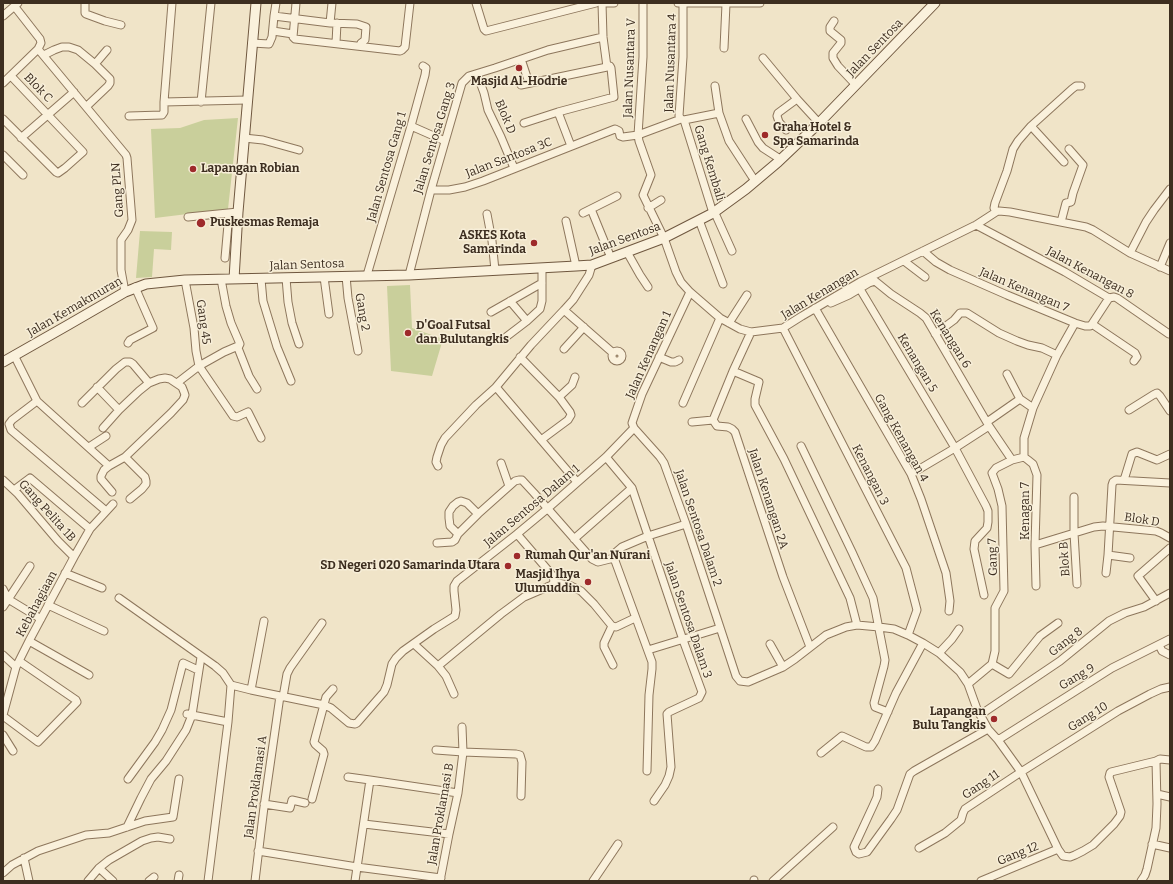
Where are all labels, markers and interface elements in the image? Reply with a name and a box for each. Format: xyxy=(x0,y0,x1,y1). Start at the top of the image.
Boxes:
street label: Jalan Nusantara 4 xyxy=(662,13,680,113)
street label: Jalan Sentosa xyxy=(844,16,906,80)
street label: Jalan Nusantara V xyxy=(621,18,639,118)
marker: Masjid Al-Hodrie xyxy=(514,63,524,73)
street label: Blok C xyxy=(21,70,55,106)
place label: Masjid Al-Hodrie xyxy=(471,75,567,89)
street label: Jalan Sentosa Gang 3 xyxy=(411,80,459,196)
street label: Blok D xyxy=(491,98,519,136)
street label: Jalan Sentosa Gang 1 xyxy=(364,110,410,224)
place label: Graha Hotel & Spa Samarinda xyxy=(773,121,859,149)
street label: Gang Kembali xyxy=(691,123,727,203)
marker: Graha Hotel & Spa Samarinda xyxy=(760,130,770,140)
street label: Jalan Santosa 3C xyxy=(464,135,554,181)
street label: Gang PLN xyxy=(109,162,127,218)
place label: Lapangan Robian xyxy=(201,162,299,176)
marker: Lapangan Robian xyxy=(188,164,198,174)
place label: Puskesmas Remaja xyxy=(210,216,319,230)
marker: Puskesmas Remaja xyxy=(195,217,207,229)
street label: Jalan Sentosa xyxy=(587,219,663,259)
place label: ASKES Kota Samarinda xyxy=(459,229,526,257)
marker: ASKES Kota Samarinda xyxy=(529,238,539,248)
street label: Jalan Kenangan 8 xyxy=(1044,244,1136,302)
street label: Jalan Sentosa xyxy=(269,257,345,273)
street label: Jalan Kenangan xyxy=(779,265,861,323)
street label: Jalan Kenangan 7 xyxy=(977,265,1071,315)
street label: Jalan Kemakmuran xyxy=(25,274,125,340)
street label: Gang 2 xyxy=(352,292,372,332)
street label: Gang 45 xyxy=(193,299,213,345)
street label: Kenangan 6 xyxy=(926,307,974,371)
street label: Jalan Kenangan 1 xyxy=(623,309,675,401)
place label: D'Goal Futsal dan Bulutangkis xyxy=(416,319,509,347)
marker: D'Goal Futsal dan Bulutangkis xyxy=(403,328,413,338)
street label: Kenangan 5 xyxy=(894,331,940,395)
street label: Gang Kenangan 4 xyxy=(871,391,931,485)
street label: Kenangan 3 xyxy=(849,442,891,508)
street label: Jalan Kenangan 2A xyxy=(745,447,791,551)
street label: Jalan Sentosa Dalam 1 xyxy=(481,462,583,550)
street label: Jalan Sentosa Dalam 2 xyxy=(671,468,725,588)
street label: Gang Pelita 1B xyxy=(15,477,79,545)
street label: Kenagan 7 xyxy=(1019,482,1033,540)
street label: Blok D xyxy=(1123,510,1161,530)
street label: Gang 7 xyxy=(985,538,1001,576)
street label: Blok B xyxy=(1057,541,1073,577)
place label: Rumah Qur'an Nurani xyxy=(525,549,650,563)
marker: Rumah Qur'an Nurani xyxy=(512,551,522,561)
place label: SD Negeri 020 Samarinda Utara xyxy=(320,559,500,573)
street label: Jalan Sentosa Dalam 3 xyxy=(661,560,715,680)
marker: SD Negeri 020 Samarinda Utara xyxy=(503,561,513,571)
street label: Kebahagiaan xyxy=(14,568,60,640)
place label: Masjid Ihya Ulumuddin xyxy=(515,568,580,596)
marker: Masjid Ihya Ulumuddin xyxy=(583,577,593,587)
street label: Gang 8 xyxy=(1046,624,1086,660)
street label: Gang 9 xyxy=(1057,661,1097,693)
street label: Gang 10 xyxy=(1065,699,1111,735)
place label: Lapangan Bulu Tangkis xyxy=(912,705,986,733)
marker: Lapangan Bulu Tangkis xyxy=(989,714,999,724)
street label: Jalan Proklamasi A xyxy=(242,735,270,839)
street label: Jalan Proklamasi B xyxy=(425,762,457,866)
street label: Gang 11 xyxy=(960,767,1002,803)
street label: Gang 12 xyxy=(995,839,1041,869)

